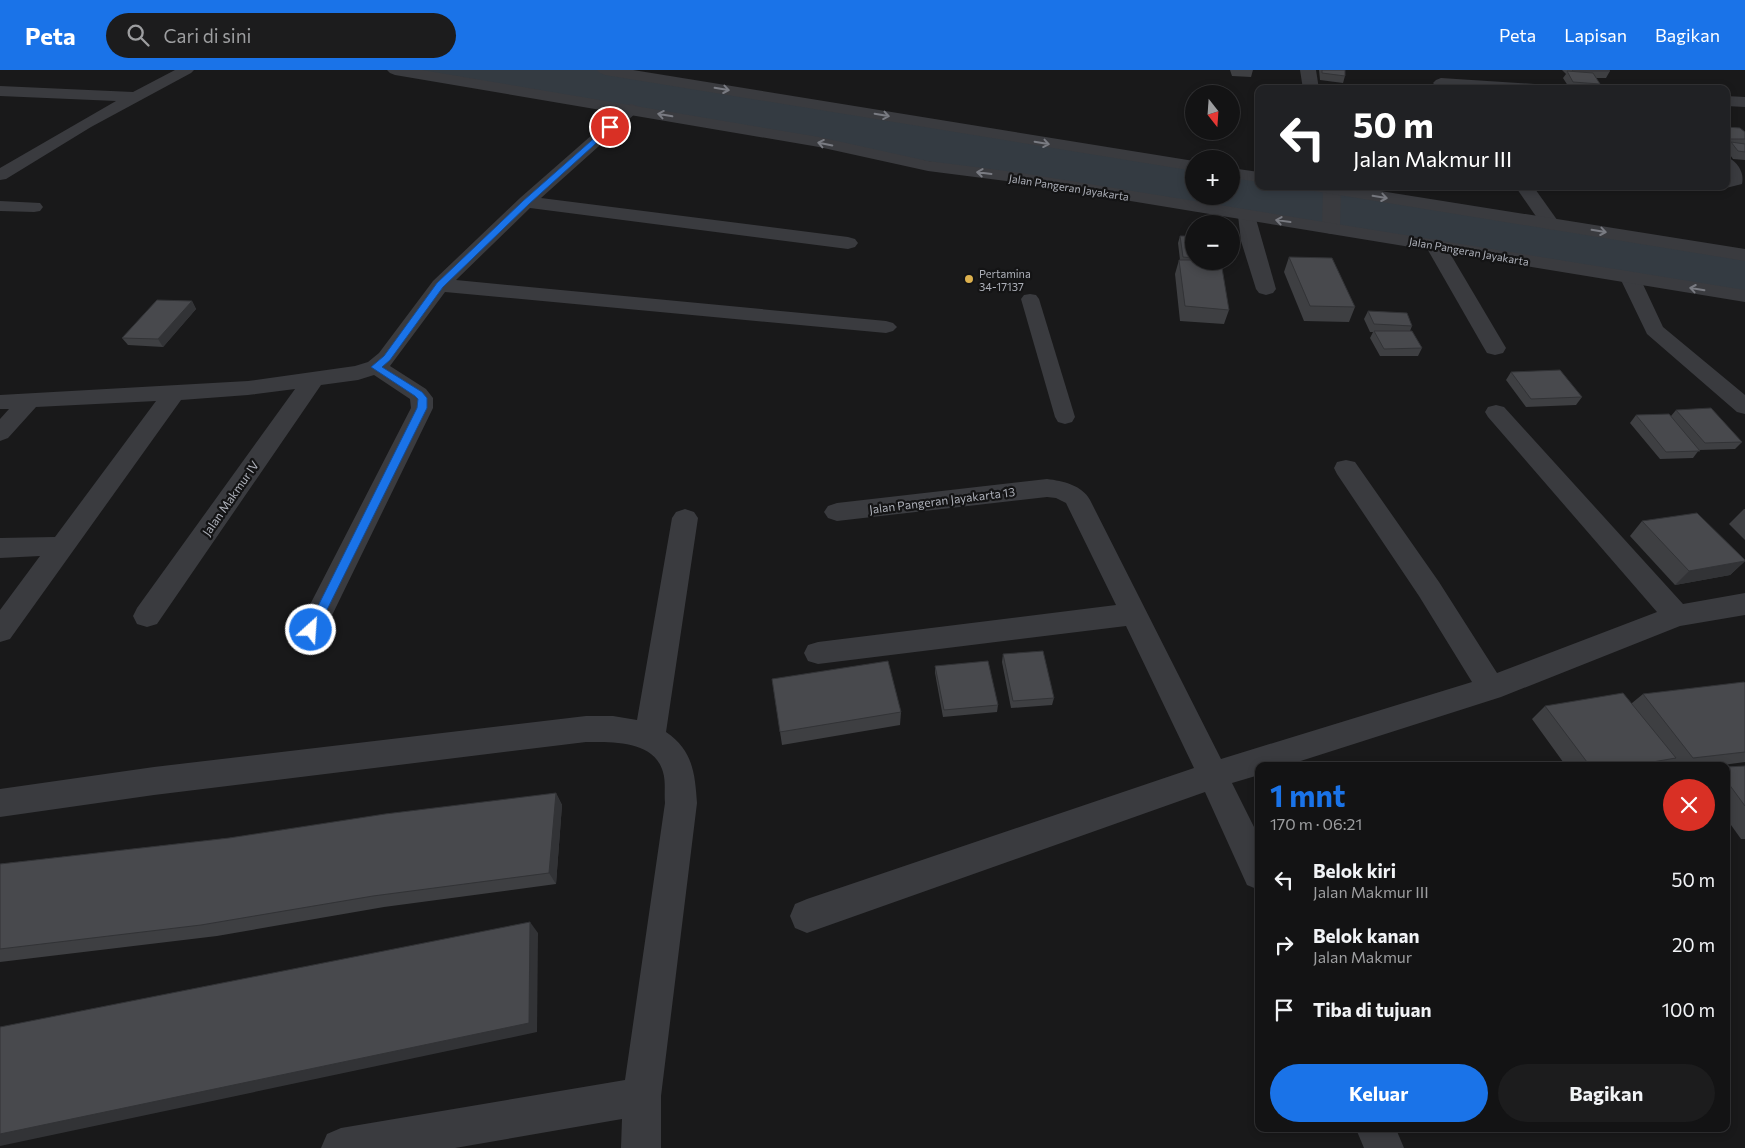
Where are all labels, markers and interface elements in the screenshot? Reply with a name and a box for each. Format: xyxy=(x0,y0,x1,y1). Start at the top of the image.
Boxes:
search box xyxy=(106,13,456,58)
text: Peta xyxy=(25,21,76,50)
icon: search xyxy=(124,21,152,49)
text: Cari di sini xyxy=(164,24,251,47)
text: Peta xyxy=(1499,24,1536,46)
text: Lapisan xyxy=(1564,24,1627,46)
text: Bagikan xyxy=(1655,24,1720,46)
one-way arrow xyxy=(713,84,729,94)
north arrow xyxy=(1185,85,1240,140)
map controls xyxy=(1185,85,1240,270)
text: 50 m xyxy=(1353,102,1434,145)
icon: left xyxy=(1270,105,1335,170)
pin xyxy=(589,106,631,148)
one-way arrow xyxy=(657,110,673,120)
one-way arrow xyxy=(874,110,890,120)
icon: arrive xyxy=(596,113,624,141)
one-way arrow xyxy=(817,138,833,148)
one-way arrow xyxy=(1034,138,1050,148)
text: Jalan Makmur III xyxy=(1353,145,1512,172)
button: + xyxy=(1185,150,1240,205)
one-way arrow xyxy=(977,168,993,178)
street label: Jalan Pangeran Jayakarta xyxy=(1008,171,1130,204)
one-way arrow xyxy=(1372,192,1388,202)
button: − xyxy=(1185,215,1240,270)
one-way arrow xyxy=(1275,216,1291,226)
one-way arrow xyxy=(1591,227,1607,237)
street label: Jalan Pangeran Jayakarta xyxy=(1408,234,1530,269)
place label: Pertamina 34-17137 xyxy=(979,267,1031,293)
marker: Pertamina 34-17137 xyxy=(963,273,975,285)
one-way arrow xyxy=(1689,283,1705,293)
street label: Jalan Makmur IV xyxy=(199,458,262,539)
street label: Jalan Pangeran Jayakarta 13 xyxy=(868,484,1016,517)
position arrow xyxy=(284,603,336,655)
text: 1 mnt xyxy=(1270,776,1346,813)
button: close xyxy=(1663,779,1715,831)
text: 170 m · 06:21 xyxy=(1270,814,1362,833)
text: Belok kiri xyxy=(1313,859,1396,882)
icon: left xyxy=(1270,866,1298,894)
text: 50 m xyxy=(1671,868,1715,891)
text: Jalan Makmur III xyxy=(1313,882,1429,901)
text: Belok kanan xyxy=(1313,924,1420,947)
icon: right xyxy=(1270,931,1298,959)
text: 20 m xyxy=(1672,933,1715,956)
text: Jalan Makmur xyxy=(1313,947,1412,966)
icon: arrive xyxy=(1270,996,1298,1024)
text: Tiba di tujuan xyxy=(1313,998,1431,1021)
text: 100 m xyxy=(1662,998,1715,1021)
button: Keluar xyxy=(1270,1064,1488,1122)
button: Bagikan xyxy=(1498,1064,1715,1122)

